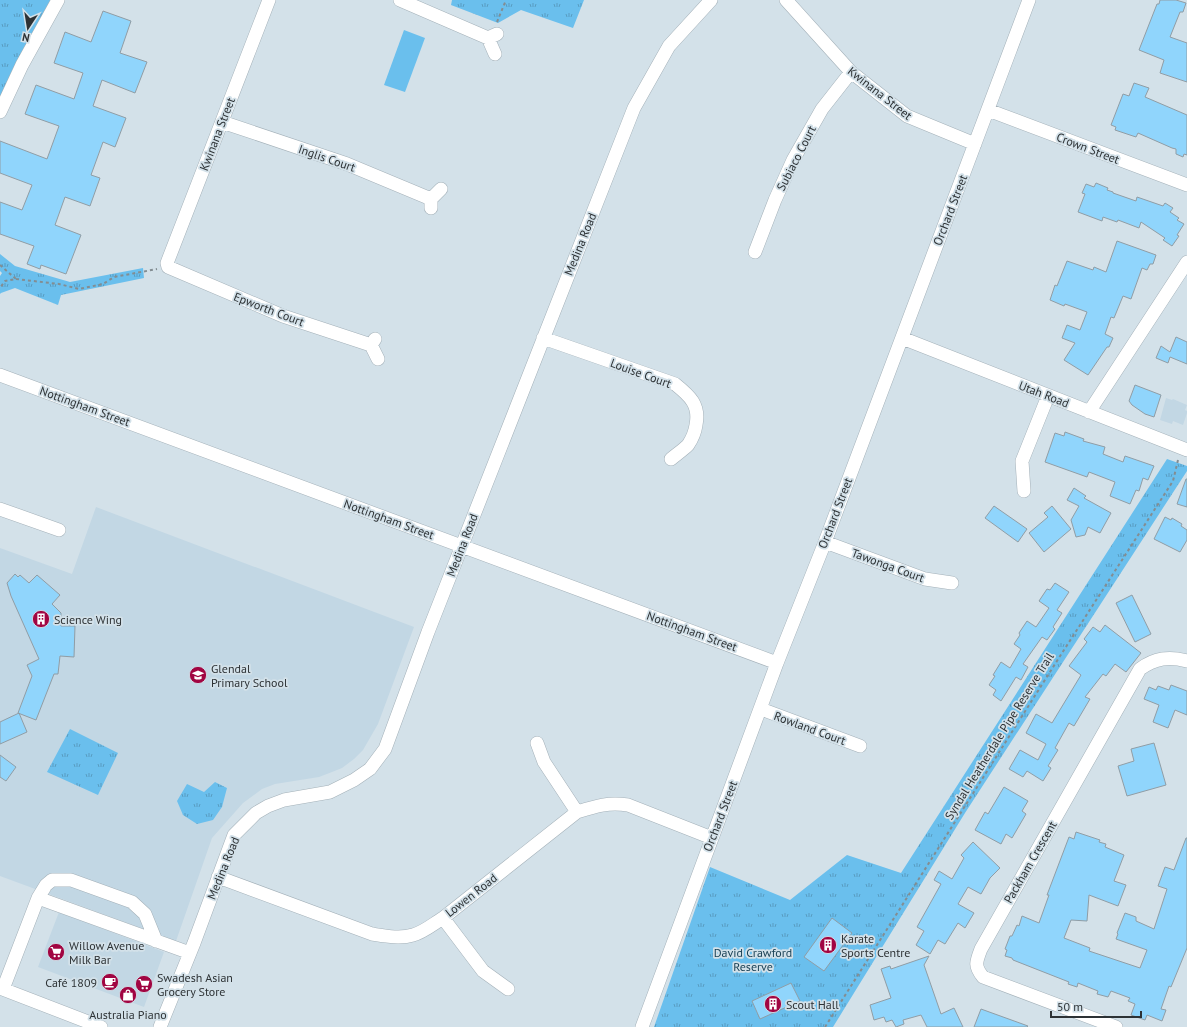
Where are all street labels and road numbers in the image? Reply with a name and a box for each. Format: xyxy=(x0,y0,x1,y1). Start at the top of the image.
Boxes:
street label: Kwinana Street xyxy=(845,63,915,123)
street label: Kwinana Street xyxy=(196,95,238,173)
street label: Subiaco Court xyxy=(773,123,819,193)
street label: Crown Street xyxy=(1054,129,1122,167)
street label: Inglis Court xyxy=(297,141,357,175)
street label: Orchard Street xyxy=(930,172,970,248)
street label: Medina Road xyxy=(561,210,599,278)
street label: Epworth Court xyxy=(232,289,306,329)
street label: Louise Court xyxy=(608,355,674,391)
street label: Utah Road xyxy=(1017,377,1071,411)
street label: Nottingham Street xyxy=(38,383,132,429)
street label: Orchard Street xyxy=(815,475,855,551)
street label: Nottingham Street xyxy=(342,496,436,542)
street label: Medina Road xyxy=(443,511,481,579)
street label: Tawonga Court xyxy=(849,545,927,585)
street label: Nottingham Street xyxy=(645,608,739,654)
street label: Syndal Heatherdale Pipe Reserve Trail xyxy=(941,649,1057,822)
street label: Rowland Court xyxy=(772,708,848,748)
street label: Orchard Street xyxy=(700,778,740,854)
street label: Packham Crescent xyxy=(1000,818,1060,906)
street label: Medina Road xyxy=(204,834,242,902)
street label: Lowen Road xyxy=(442,870,500,920)

